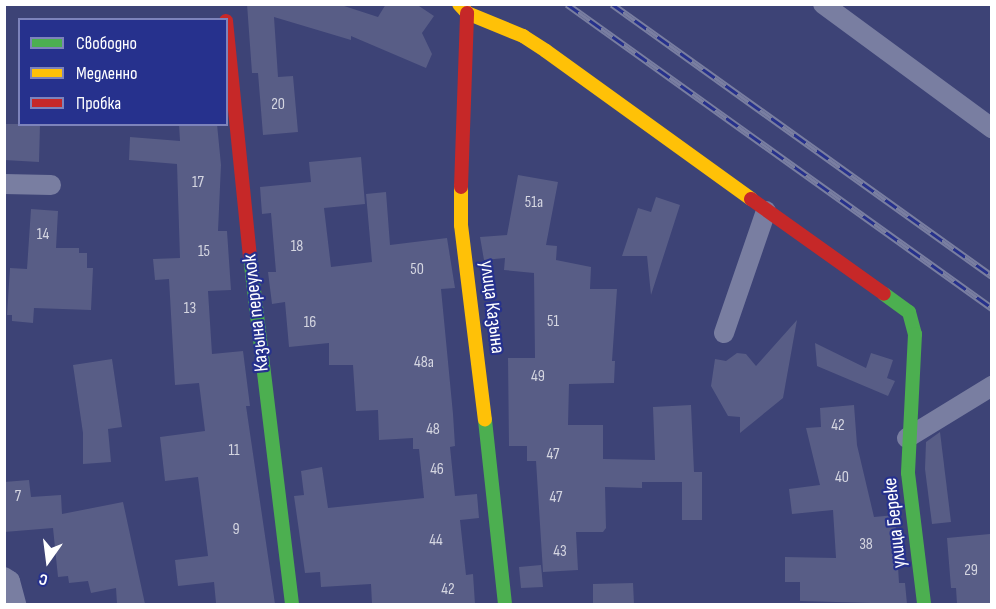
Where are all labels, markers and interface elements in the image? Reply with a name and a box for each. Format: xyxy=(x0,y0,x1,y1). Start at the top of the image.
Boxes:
legend xyxy=(18,18,228,126)
text: Свободно xyxy=(76,33,137,54)
text: Медленно xyxy=(76,63,138,84)
text: Пробка xyxy=(76,93,121,114)
house number: 20 xyxy=(271,95,285,115)
house number: 17 xyxy=(192,173,204,193)
house number: 51а xyxy=(525,193,543,213)
house number: 14 xyxy=(37,225,49,245)
house number: 18 xyxy=(291,237,303,257)
house number: 15 xyxy=(198,242,210,262)
street label: Казына переулок xyxy=(238,253,274,373)
street label: улица Казына xyxy=(474,259,510,355)
house number: 50 xyxy=(410,260,424,280)
house number: 13 xyxy=(184,299,196,319)
house number: 51 xyxy=(547,312,559,332)
house number: 16 xyxy=(304,313,316,333)
house number: 48а xyxy=(414,353,434,373)
house number: 49 xyxy=(531,367,545,387)
house number: 42 xyxy=(831,416,845,436)
house number: 48 xyxy=(426,420,440,440)
house number: 11 xyxy=(228,441,240,461)
house number: 47 xyxy=(547,445,559,465)
house number: 46 xyxy=(430,460,444,480)
house number: 40 xyxy=(835,468,849,488)
street label: улица Береке xyxy=(878,477,912,569)
house number: 7 xyxy=(15,487,21,507)
house number: 47 xyxy=(550,488,562,508)
house number: 9 xyxy=(232,520,240,540)
north arrow xyxy=(18,531,78,591)
house number: 44 xyxy=(429,531,443,551)
house number: 38 xyxy=(859,535,873,555)
house number: 43 xyxy=(553,542,567,562)
house number: 29 xyxy=(964,561,978,581)
text: С xyxy=(37,569,50,589)
house number: 42 xyxy=(441,580,455,600)

